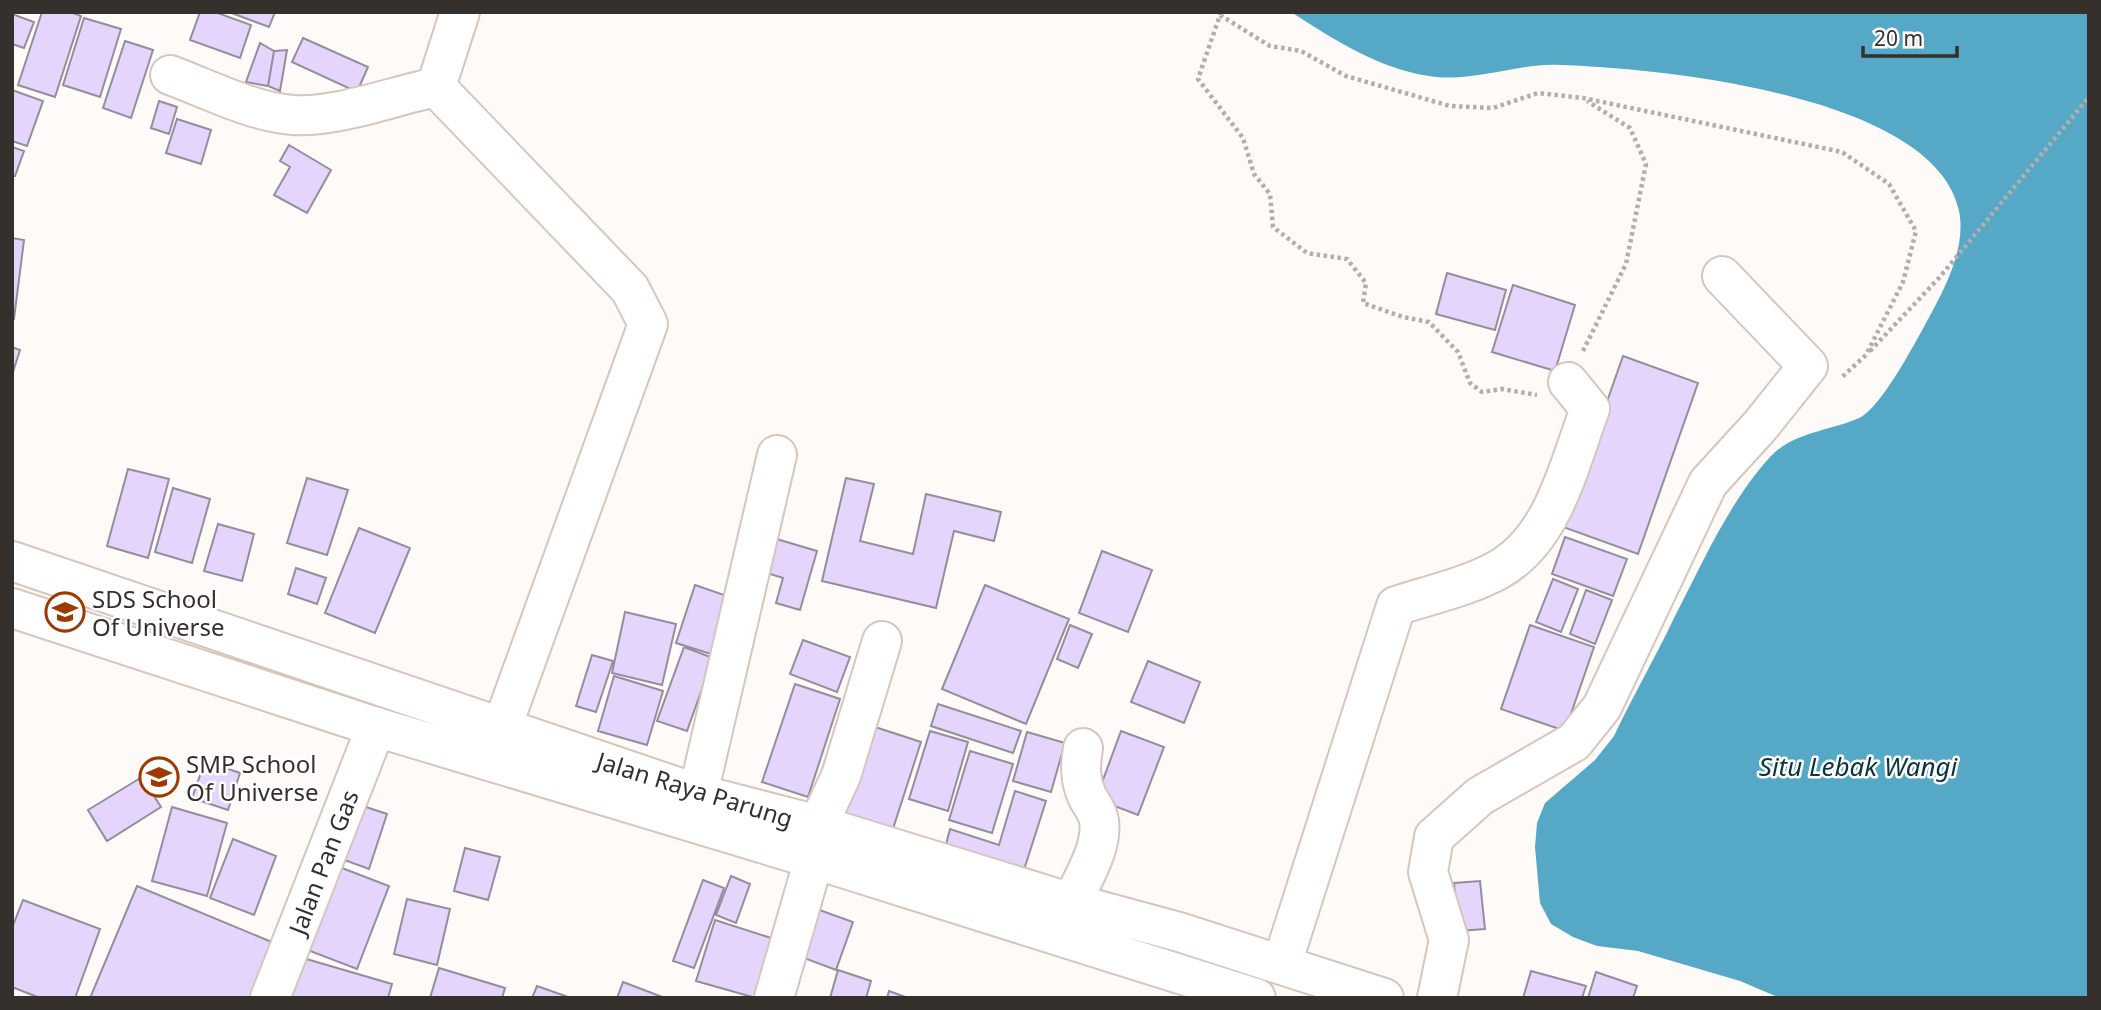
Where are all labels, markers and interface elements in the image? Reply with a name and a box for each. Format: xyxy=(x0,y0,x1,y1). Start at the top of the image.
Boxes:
scale bar xyxy=(1863,14,1958,58)
text: 20 m xyxy=(1874,24,1923,52)
place label: SDS School Of Universe xyxy=(92,582,224,643)
school or university icon: SDS School Of Universe xyxy=(44,591,86,633)
street label: Jalan Raya Parung xyxy=(591,743,797,835)
place label: SMP School Of Universe xyxy=(186,747,318,808)
water label: Situ Lebak Wangi xyxy=(1759,748,1959,784)
school or university icon: SMP School Of Universe xyxy=(138,756,180,798)
street label: Jalan Pan Gas xyxy=(280,785,366,941)

